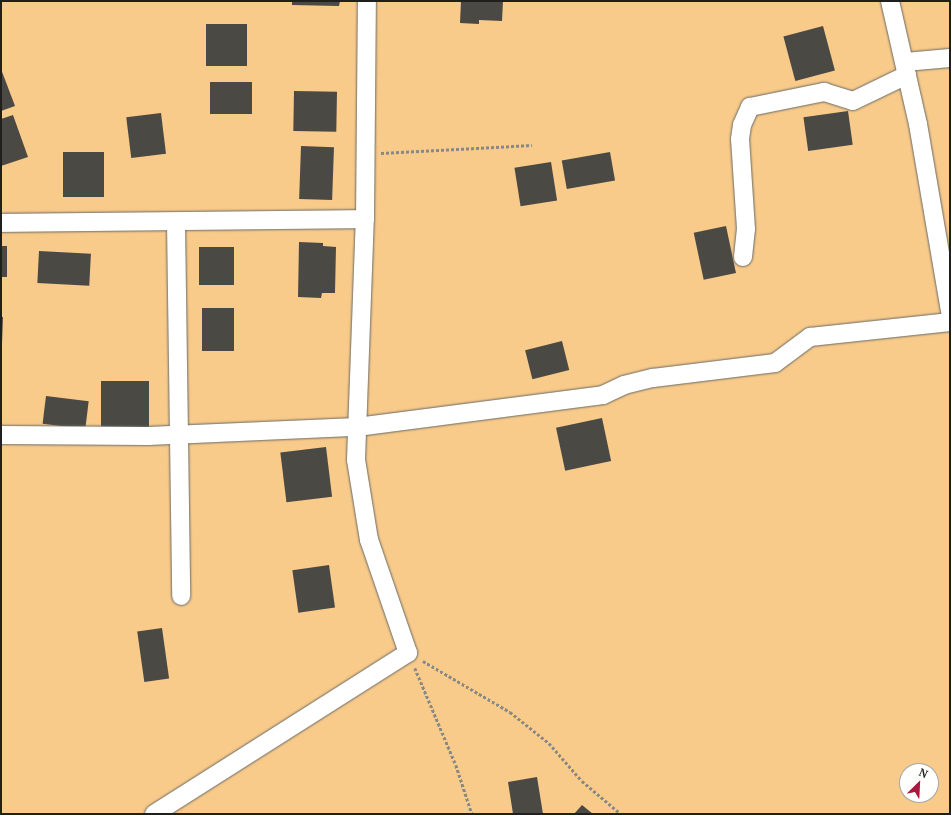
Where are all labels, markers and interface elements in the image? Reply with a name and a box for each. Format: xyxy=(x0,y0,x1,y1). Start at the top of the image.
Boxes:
north arrow xyxy=(899,763,939,803)
text: N xyxy=(917,765,930,781)

